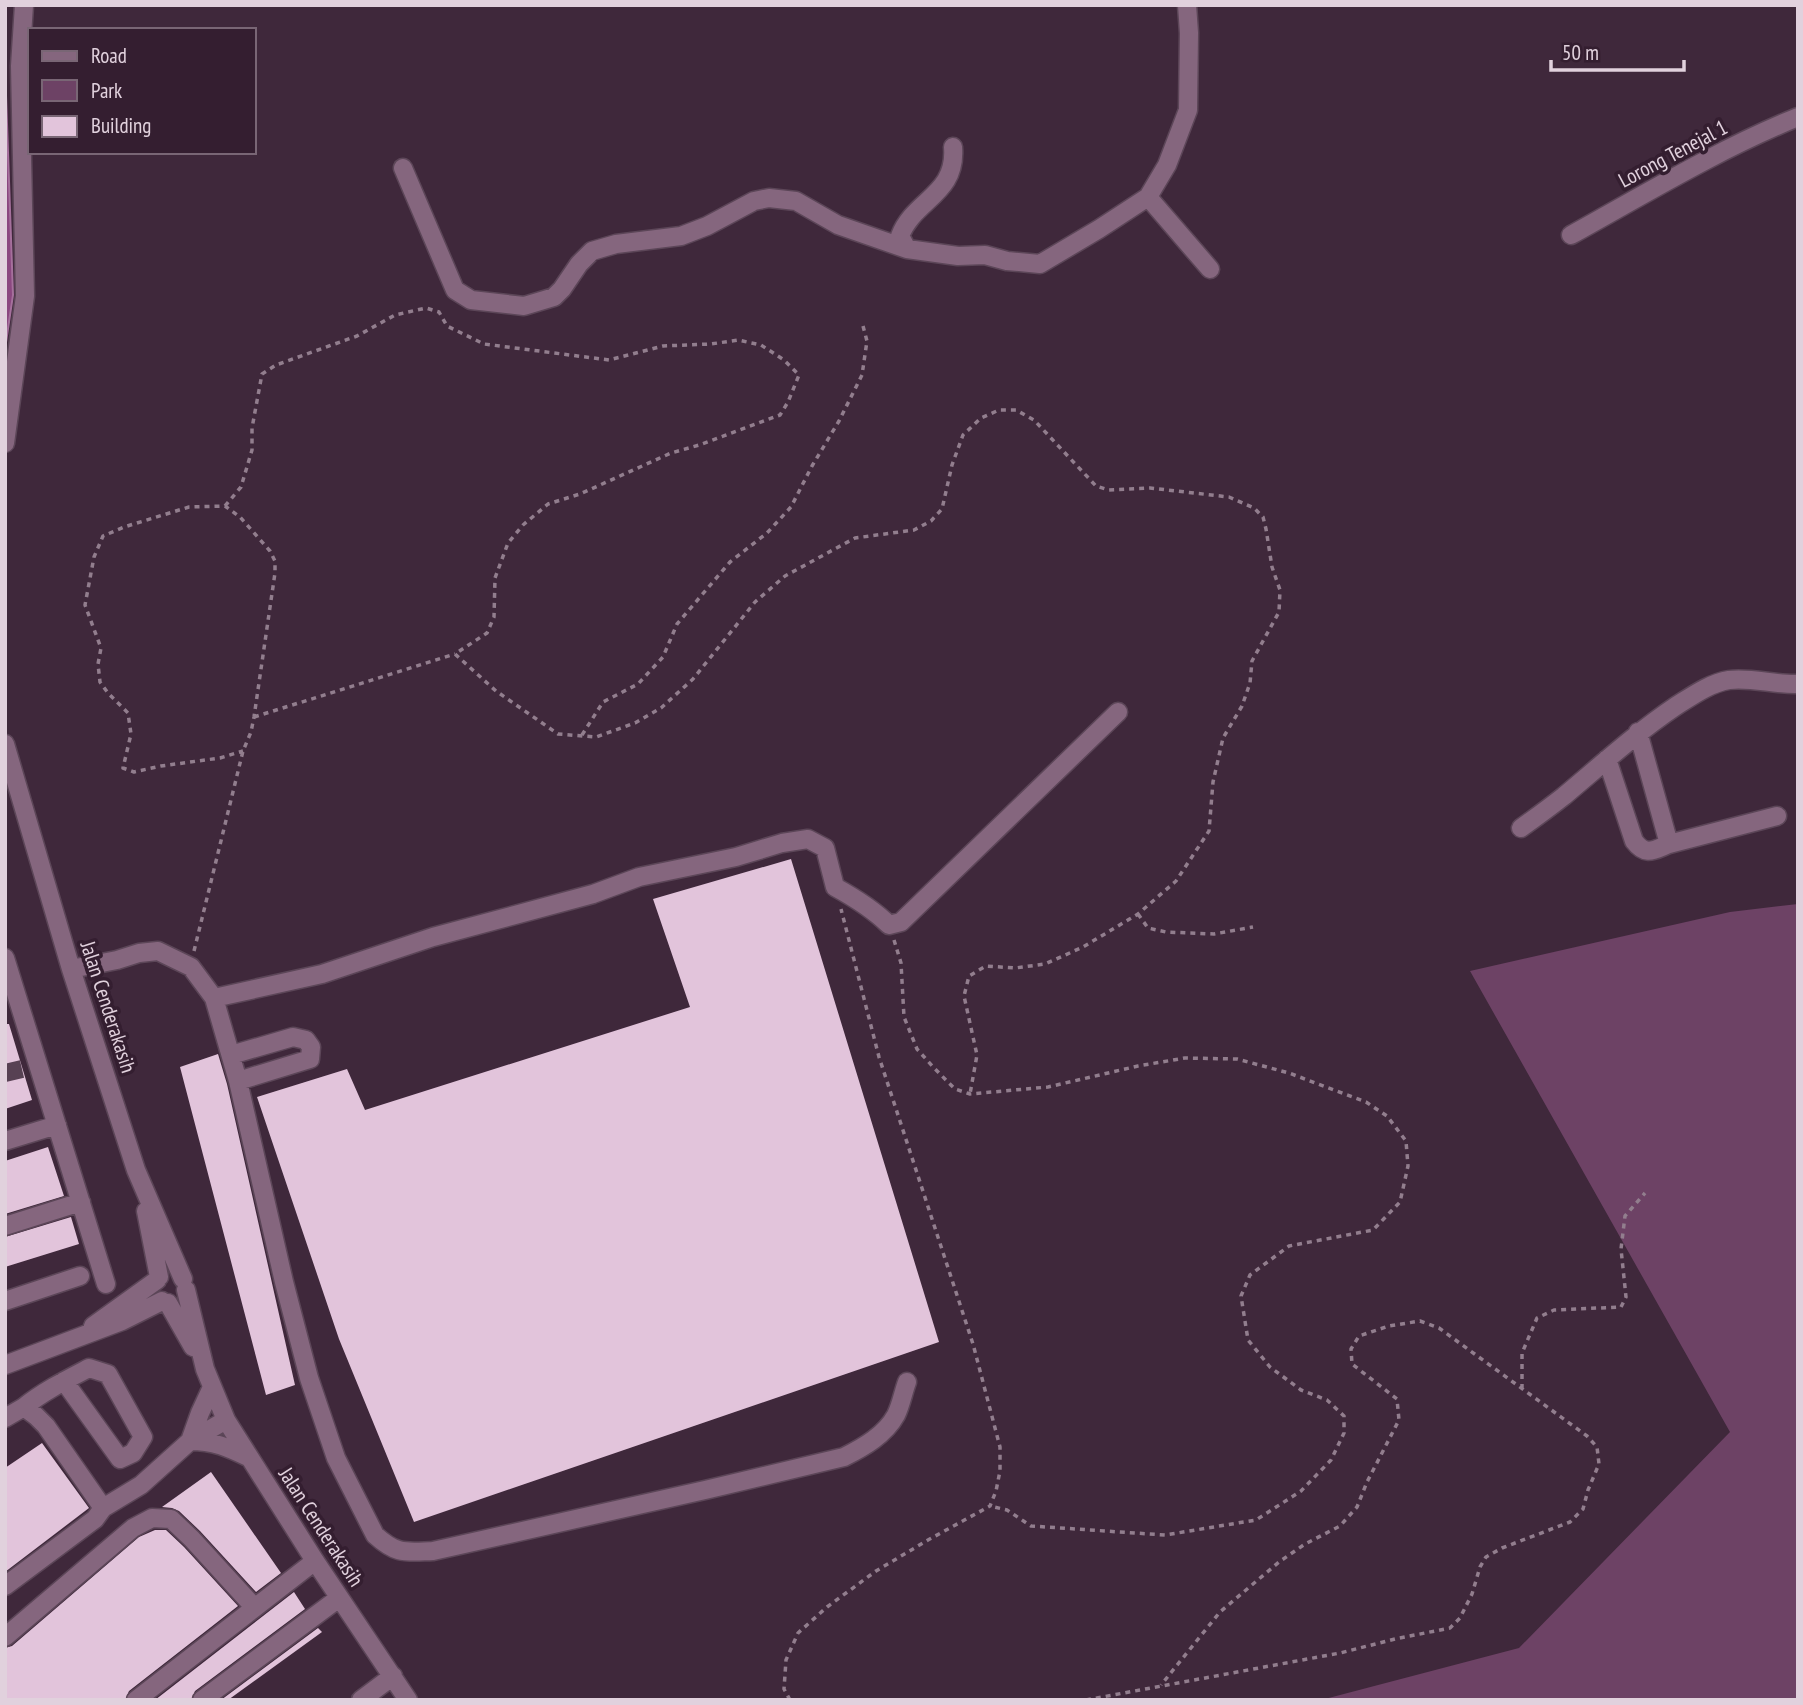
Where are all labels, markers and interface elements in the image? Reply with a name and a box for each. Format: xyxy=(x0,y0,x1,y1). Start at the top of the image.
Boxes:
legend xyxy=(28,28,256,154)
scale bar xyxy=(1551,28,1684,72)
text: 50 m xyxy=(1562,39,1599,66)
text: Road xyxy=(91,42,127,69)
text: Park xyxy=(91,77,122,104)
text: Building xyxy=(91,112,151,139)
street label: Lorong Tenejal 1 xyxy=(1614,114,1732,194)
street label: Jalan Cenderakasih xyxy=(74,937,142,1076)
street label: Jalan Cenderakasih xyxy=(272,1461,370,1591)

